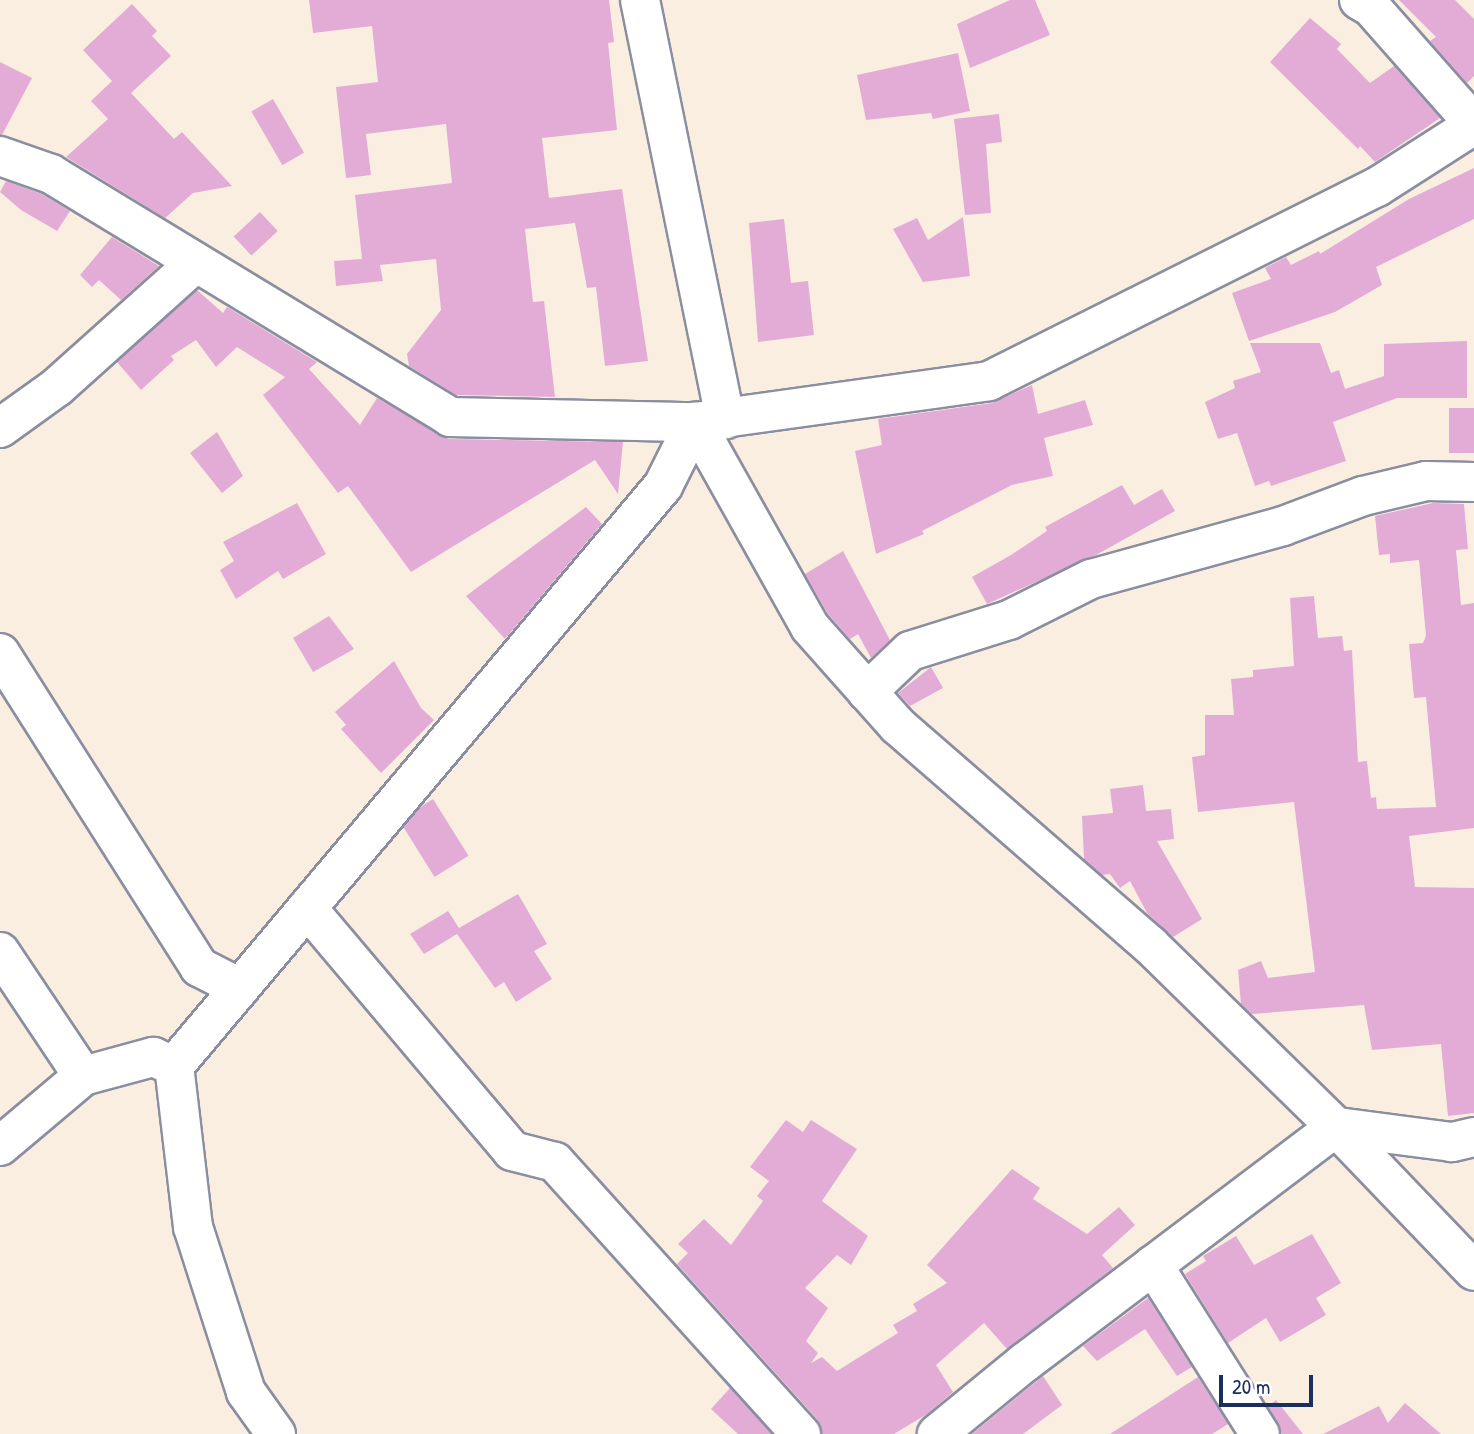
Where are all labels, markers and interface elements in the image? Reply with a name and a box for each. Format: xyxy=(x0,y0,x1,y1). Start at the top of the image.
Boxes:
scale bar xyxy=(1222,1360,1316,1404)
text: 20 m xyxy=(1232,1372,1270,1401)

